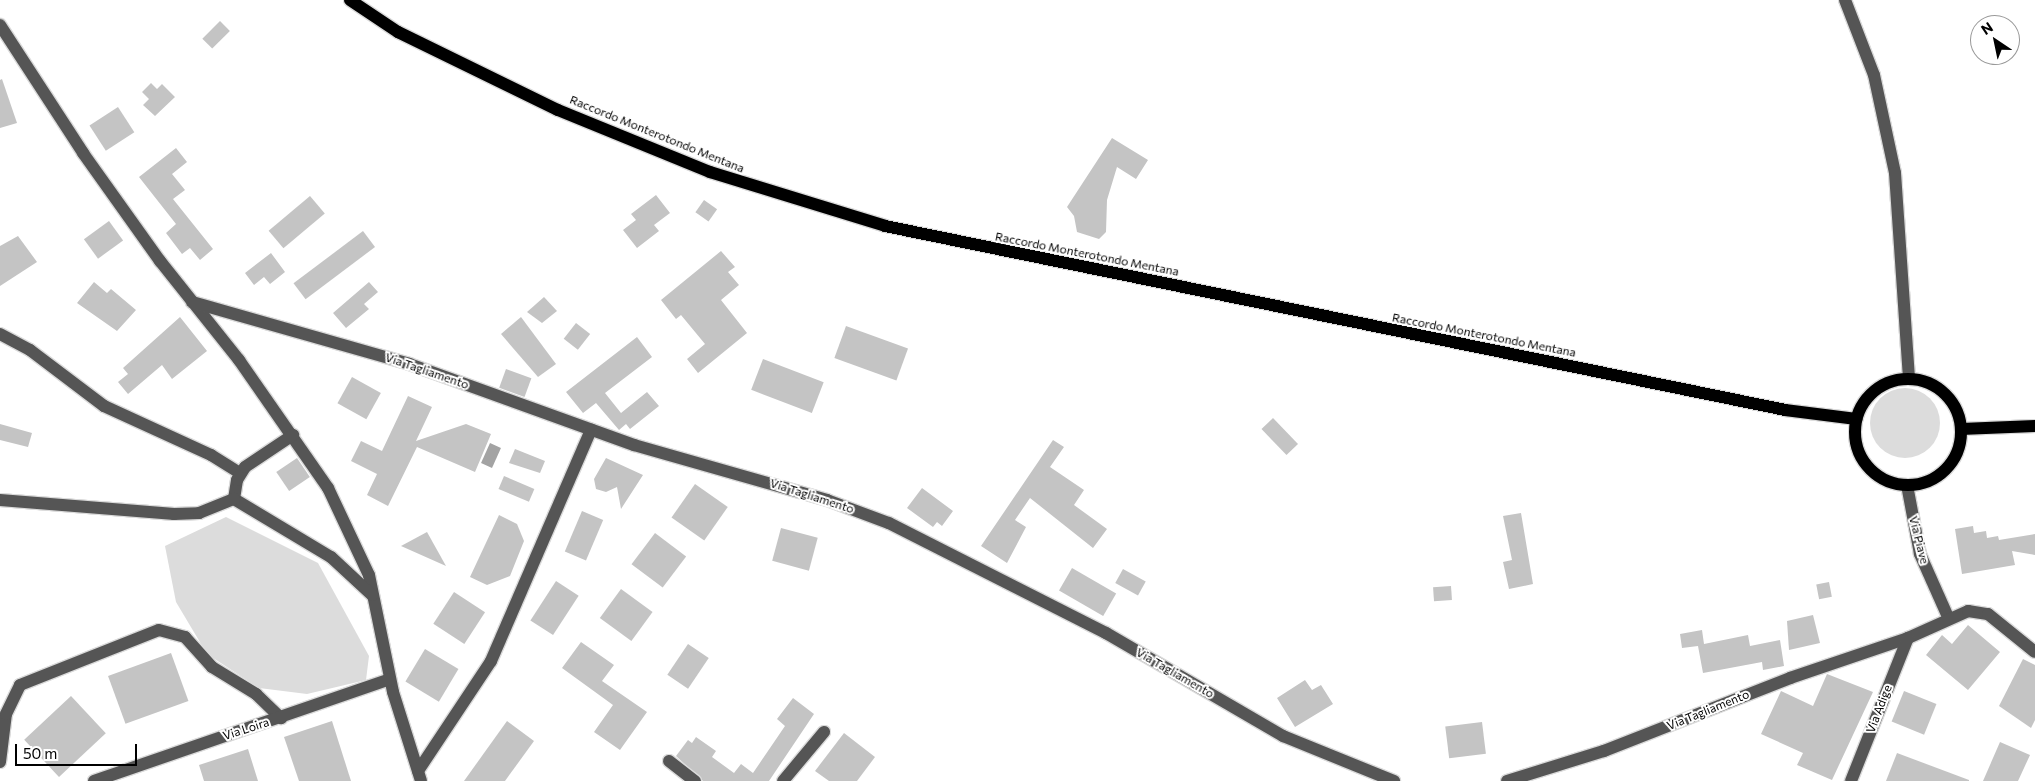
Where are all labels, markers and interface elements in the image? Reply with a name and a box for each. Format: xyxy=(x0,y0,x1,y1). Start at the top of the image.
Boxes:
north arrow xyxy=(1970,15,2020,65)
text: N xyxy=(1978,18,1996,38)
street label: Raccordo Monterotondo Mentana xyxy=(568,92,746,176)
street label: Raccordo Monterotondo Mentana xyxy=(994,229,1180,279)
street label: Raccordo Monterotondo Mentana xyxy=(1391,310,1577,360)
street label: Via Tagliamento xyxy=(383,350,471,392)
street label: Via Tagliamento xyxy=(768,476,856,516)
street label: Via Piave xyxy=(1906,515,1932,565)
street label: Via Tagliamento xyxy=(1134,645,1216,701)
street label: Via Adige xyxy=(1863,683,1895,735)
street label: Via Tagliamento xyxy=(1665,687,1751,733)
street label: Via Loira xyxy=(221,715,271,743)
scale bar xyxy=(18,734,140,766)
text: 50 m xyxy=(23,744,57,762)

